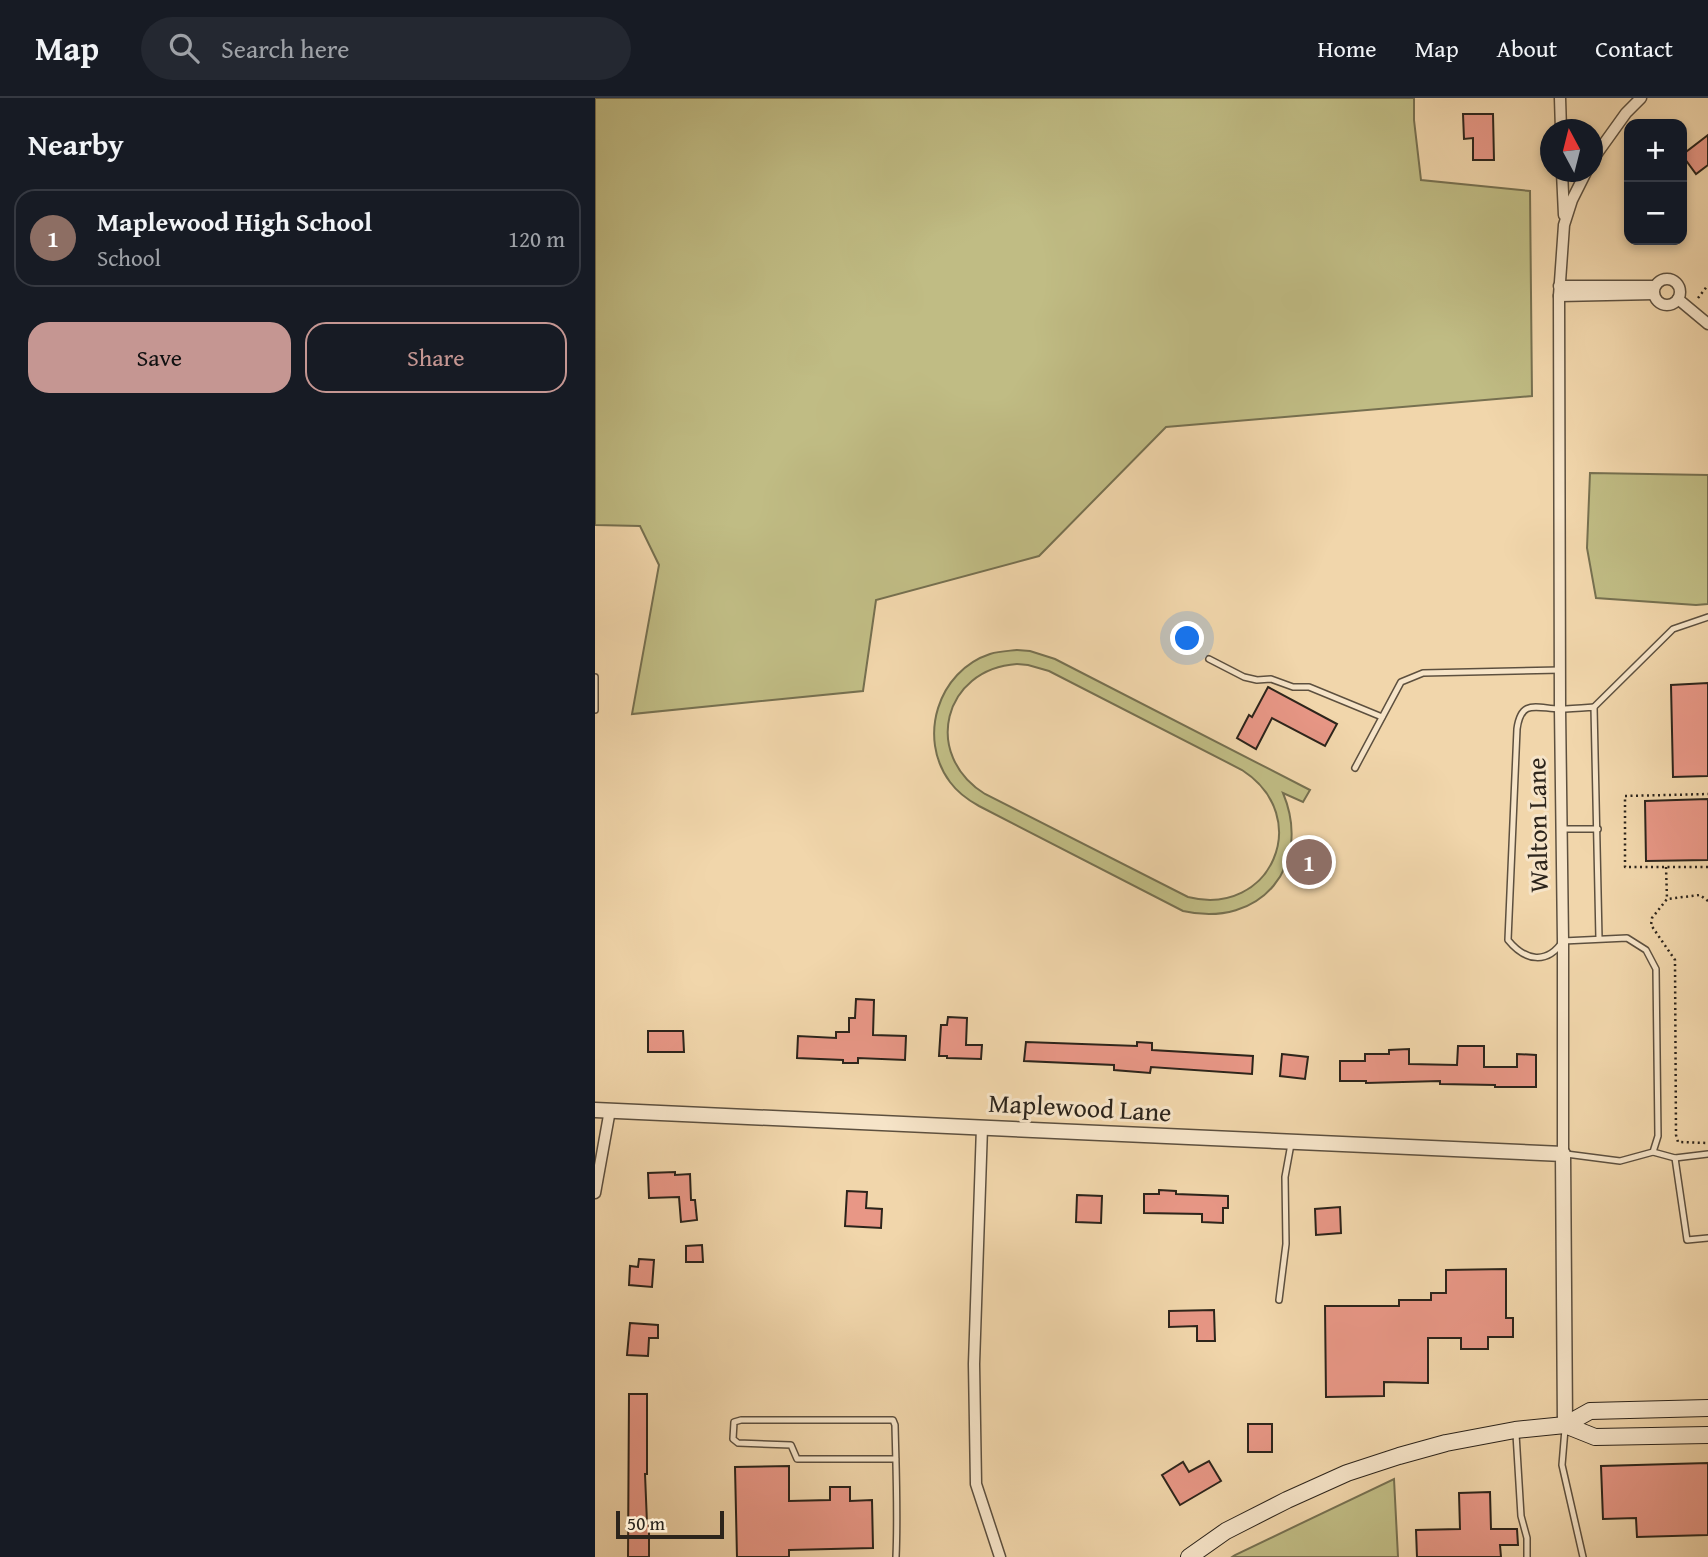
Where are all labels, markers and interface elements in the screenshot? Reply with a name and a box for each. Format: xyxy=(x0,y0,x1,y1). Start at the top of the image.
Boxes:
search box xyxy=(141,17,631,80)
text: Map xyxy=(35,24,99,72)
icon: search xyxy=(165,29,203,67)
text: Search here xyxy=(221,29,349,68)
text: Home xyxy=(1318,31,1377,66)
text: Map xyxy=(1415,31,1459,66)
text: About xyxy=(1497,31,1557,66)
text: Contact xyxy=(1595,31,1673,66)
north arrow xyxy=(1540,119,1603,182)
map controls xyxy=(1624,119,1687,245)
button: + xyxy=(1624,119,1687,182)
text: Nearby xyxy=(28,122,124,166)
button: − xyxy=(1624,182,1687,245)
text: Maplewood High School xyxy=(97,202,372,241)
text: 1 xyxy=(47,222,59,255)
text: 120 m xyxy=(508,222,565,255)
text: School xyxy=(97,241,161,274)
button: Save xyxy=(28,322,291,393)
button: Share xyxy=(305,322,567,393)
your location xyxy=(1170,621,1204,655)
street label: Walton Lane xyxy=(1516,757,1558,893)
pin: 1 xyxy=(1286,836,1332,888)
street label: Maplewood Lane xyxy=(988,1083,1172,1131)
scale bar xyxy=(616,1508,725,1540)
text: 50 m xyxy=(627,1509,665,1537)

